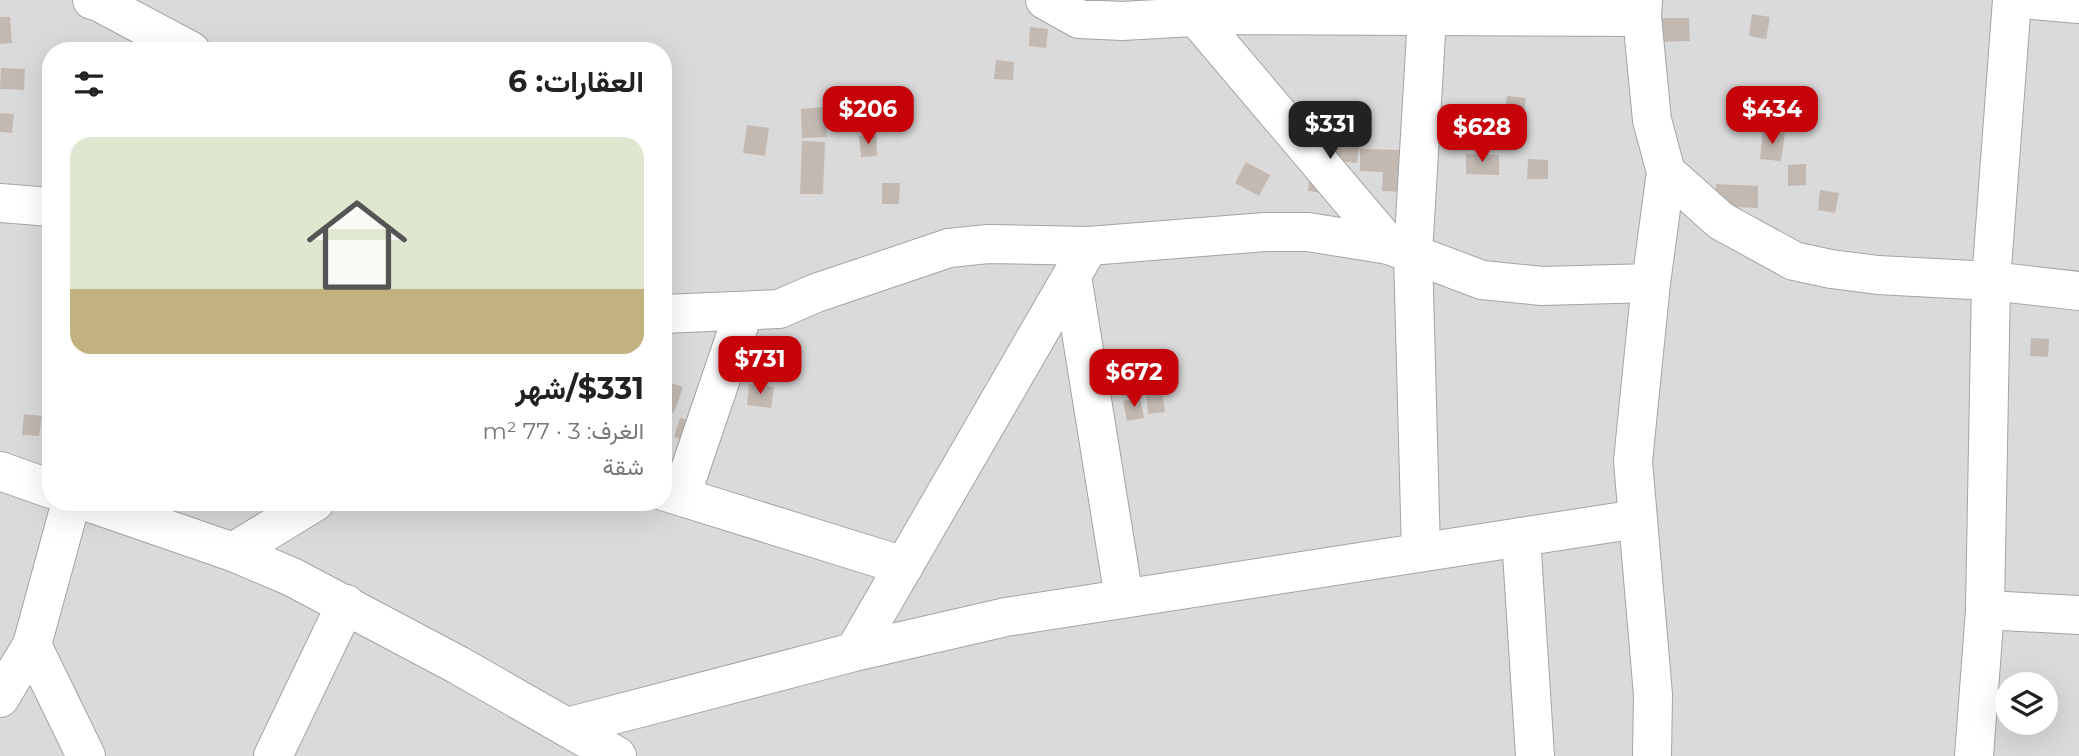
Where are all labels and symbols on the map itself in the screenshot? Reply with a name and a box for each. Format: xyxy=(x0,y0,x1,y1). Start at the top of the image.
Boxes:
pin: $206 xyxy=(827,86,909,146)
pin: $434 xyxy=(1731,86,1813,146)
pin: $331 xyxy=(1289,102,1371,161)
pin: $628 xyxy=(1441,104,1523,164)
pin: $731 xyxy=(719,336,801,396)
pin: $672 xyxy=(1093,350,1175,409)

